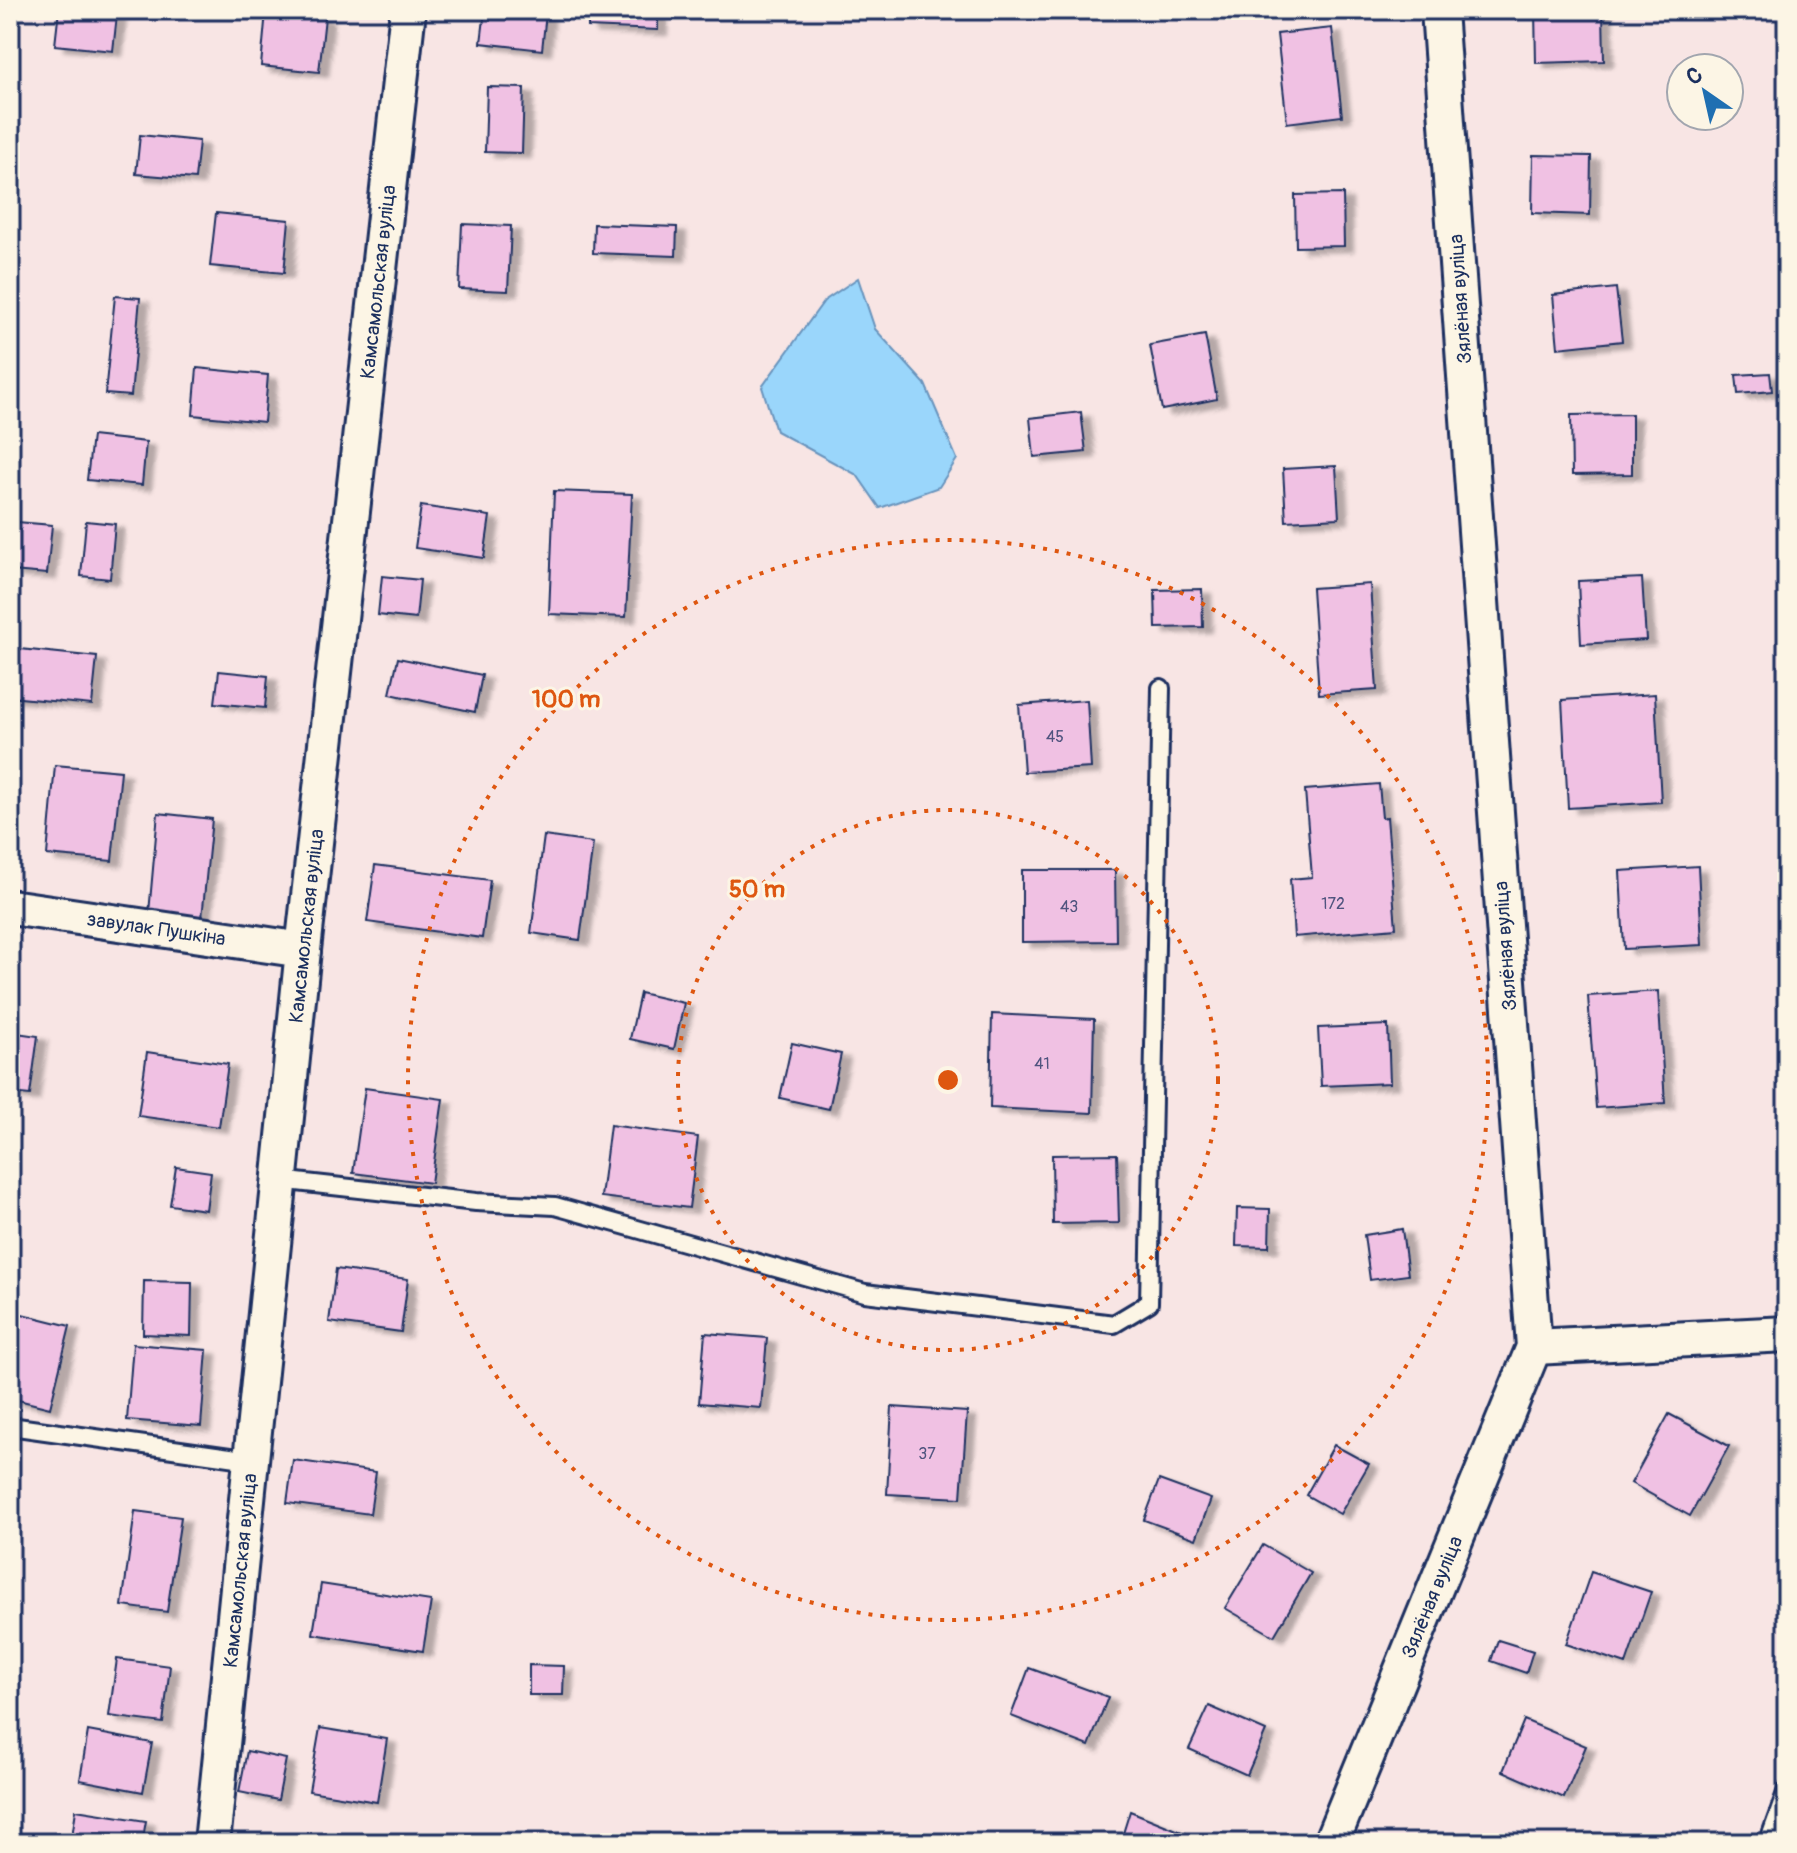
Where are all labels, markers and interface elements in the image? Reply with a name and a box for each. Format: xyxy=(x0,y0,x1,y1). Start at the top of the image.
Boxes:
north arrow xyxy=(1665,52,1745,132)
text: С xyxy=(1681,61,1708,92)
street label: Камсамольская вуліца xyxy=(355,184,401,380)
street label: Зялёная вуліца xyxy=(1443,233,1478,365)
text: 100 m xyxy=(532,685,600,714)
house number: 45 xyxy=(1046,727,1064,747)
street label: Камсамольская вуліца xyxy=(284,828,329,1024)
text: 50 m xyxy=(729,875,785,904)
street label: Зялёная вуліца xyxy=(1488,880,1523,1012)
house number: 172 xyxy=(1321,894,1345,914)
house number: 43 xyxy=(1060,897,1078,917)
street label: завулак Пушкіна xyxy=(85,906,227,951)
house number: 41 xyxy=(1034,1054,1050,1074)
centre of rings xyxy=(934,1066,962,1094)
house number: 37 xyxy=(918,1444,936,1464)
street label: Камсамольская вуліца xyxy=(218,1472,263,1669)
street label: Зялёная вуліца xyxy=(1396,1532,1468,1662)

